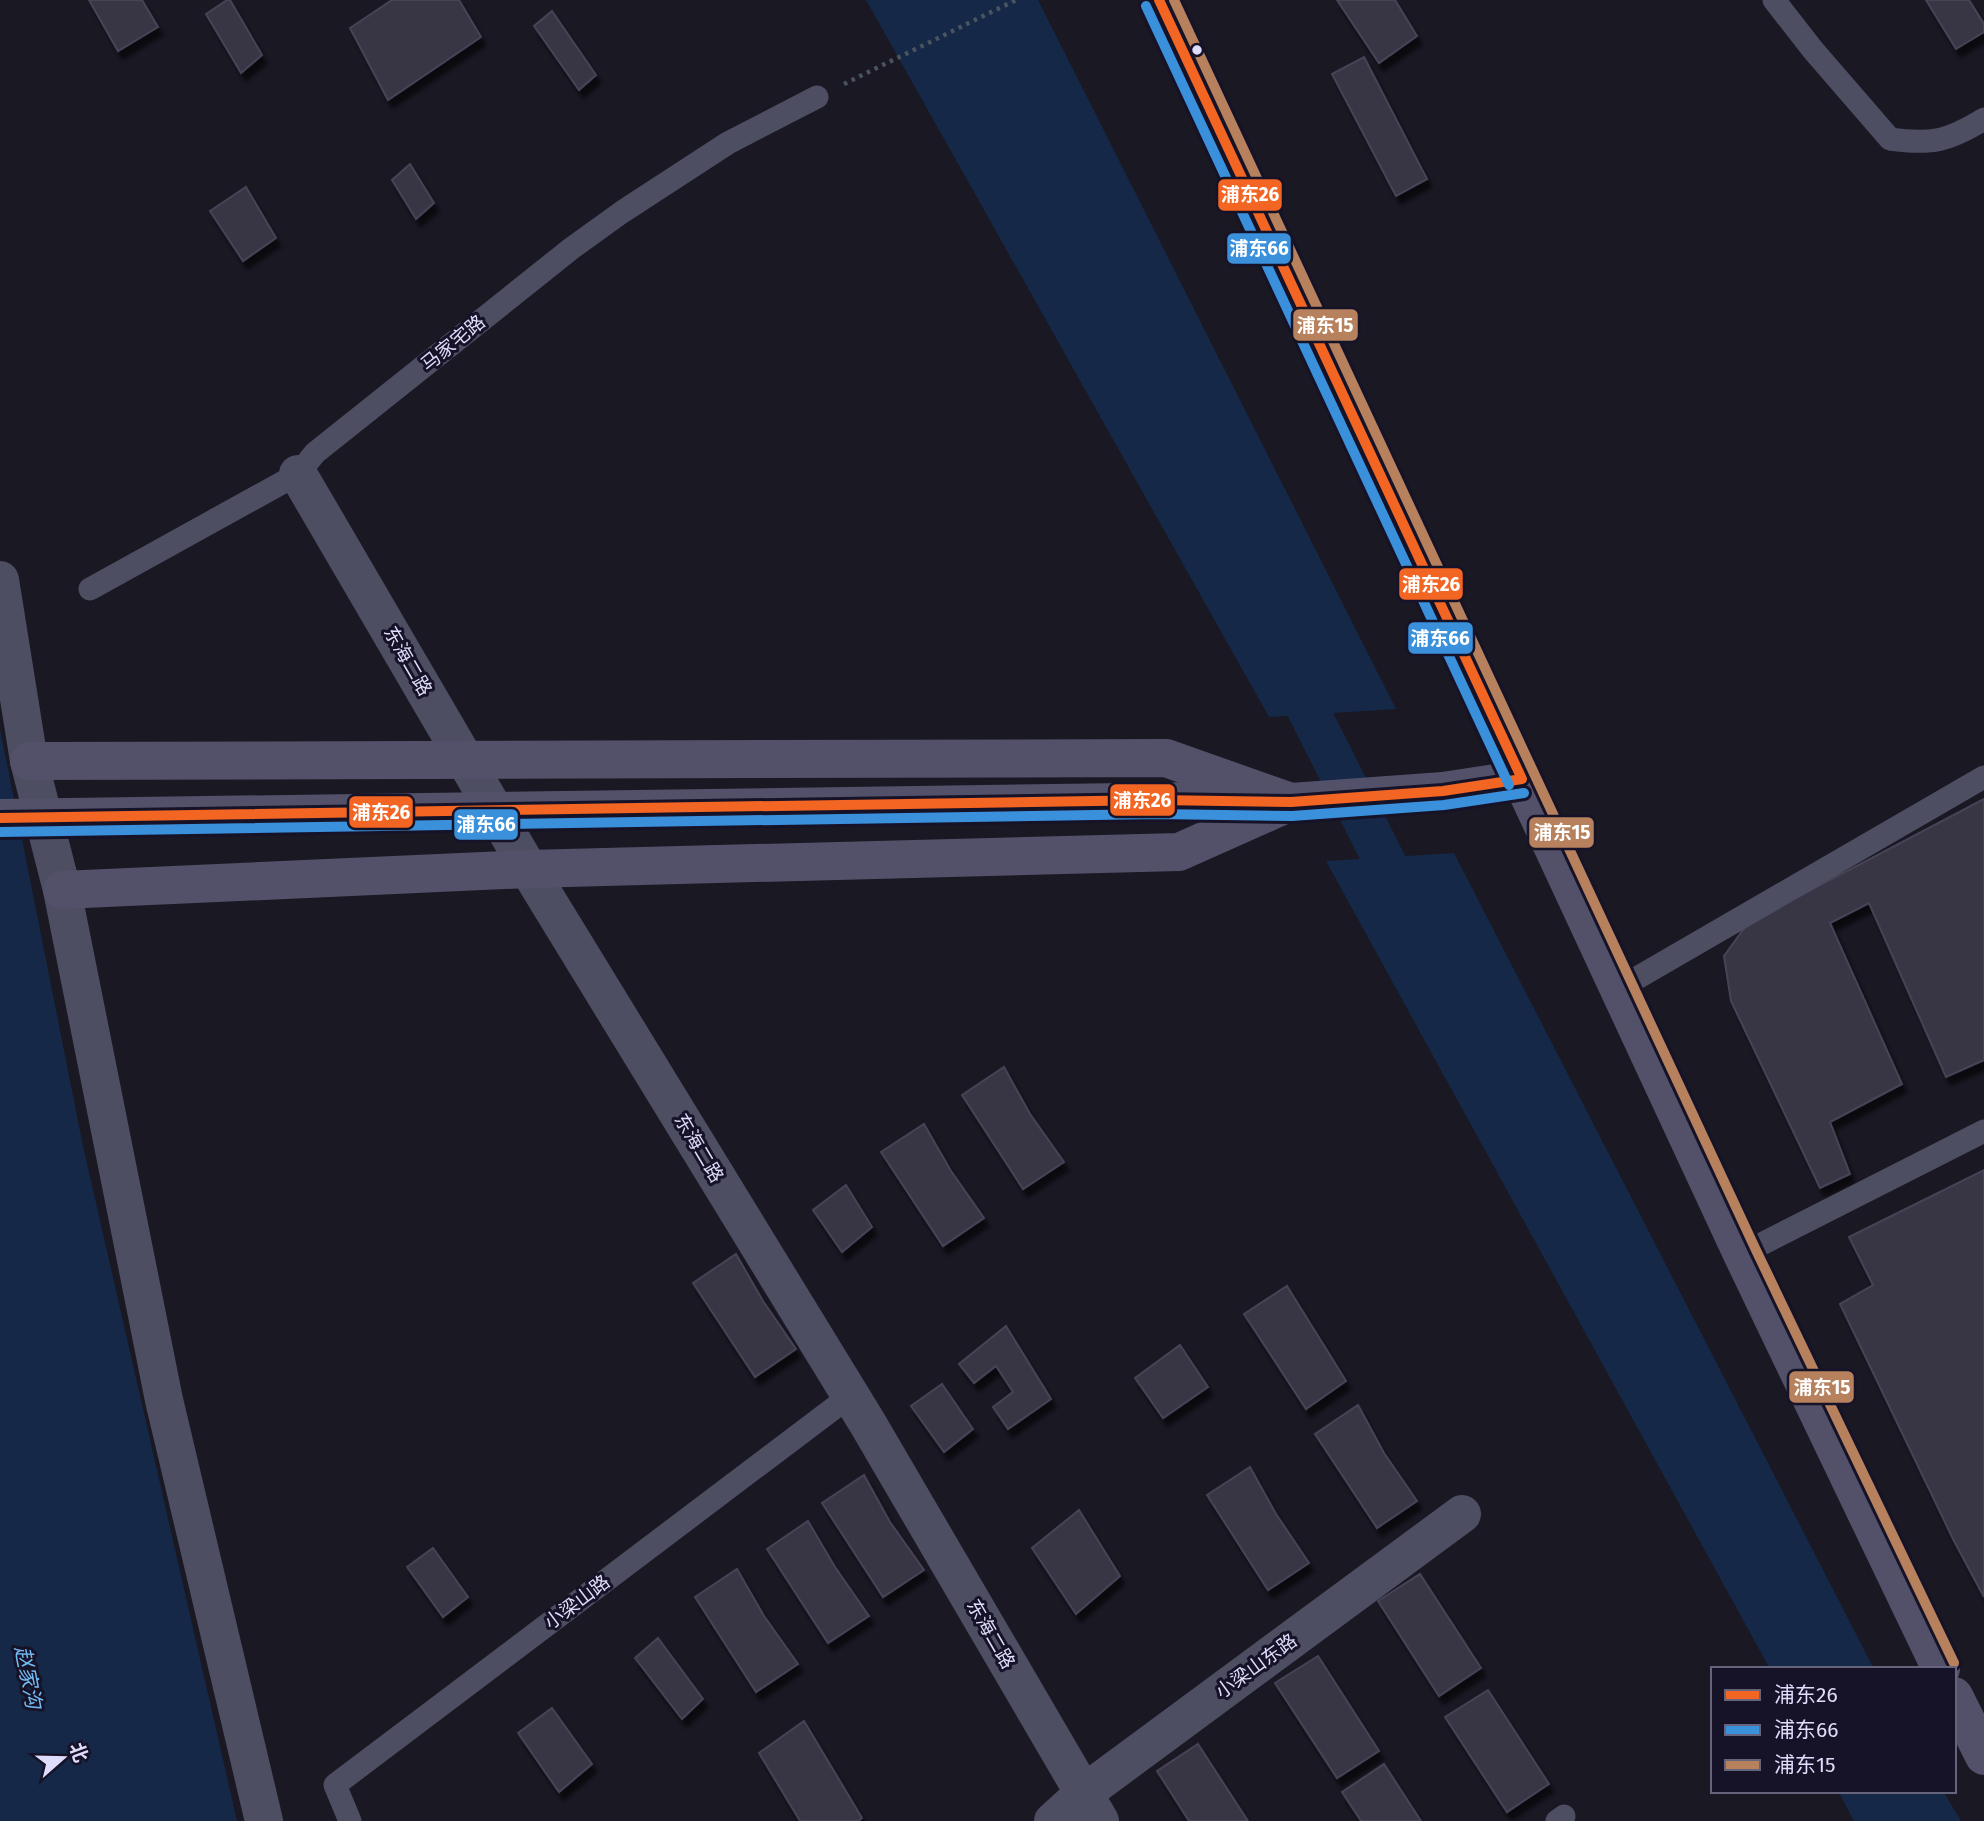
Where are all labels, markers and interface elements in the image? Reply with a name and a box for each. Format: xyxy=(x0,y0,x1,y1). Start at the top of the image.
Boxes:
unlabelled marker xyxy=(1190,43,1204,57)
line badge: 浦东26 xyxy=(1217,178,1283,212)
text: 浦东26 xyxy=(1221,183,1280,206)
line badge: 浦东66 xyxy=(1226,232,1292,265)
text: 浦东66 xyxy=(1229,237,1289,260)
line badge: 浦东15 xyxy=(1292,308,1359,342)
street label: 马家宅路 xyxy=(416,310,490,376)
text: 浦东15 xyxy=(1296,314,1354,337)
line badge: 浦东26 xyxy=(1398,567,1464,601)
text: 浦东26 xyxy=(1402,573,1461,596)
line badge: 浦东66 xyxy=(1407,621,1474,655)
street label: 东海二路 xyxy=(379,622,437,700)
text: 浦东66 xyxy=(1410,627,1470,650)
line badge: 浦东26 xyxy=(1109,783,1176,817)
text: 浦东26 xyxy=(1113,789,1172,812)
line badge: 浦东26 xyxy=(348,795,414,829)
text: 浦东26 xyxy=(352,801,411,824)
line badge: 浦东66 xyxy=(453,808,519,841)
text: 浦东66 xyxy=(456,813,516,836)
line badge: 浦东15 xyxy=(1528,816,1595,849)
text: 浦东15 xyxy=(1533,821,1591,844)
street label: 东海二路 xyxy=(670,1109,728,1187)
line badge: 浦东15 xyxy=(1788,1370,1855,1404)
text: 浦东15 xyxy=(1793,1376,1851,1399)
street label: 小梁山路 xyxy=(540,1570,614,1634)
street label: 东海二路 xyxy=(962,1595,1020,1673)
street label: 小梁山东路 xyxy=(1211,1629,1301,1703)
water label: 赵家沟 xyxy=(9,1644,47,1712)
legend xyxy=(1711,1667,1956,1793)
text: 浦东26 xyxy=(1774,1682,1838,1708)
text: 浦东66 xyxy=(1774,1717,1838,1743)
north arrow xyxy=(28,1723,98,1793)
text: 北 xyxy=(64,1739,93,1765)
text: 浦东15 xyxy=(1774,1752,1836,1778)

